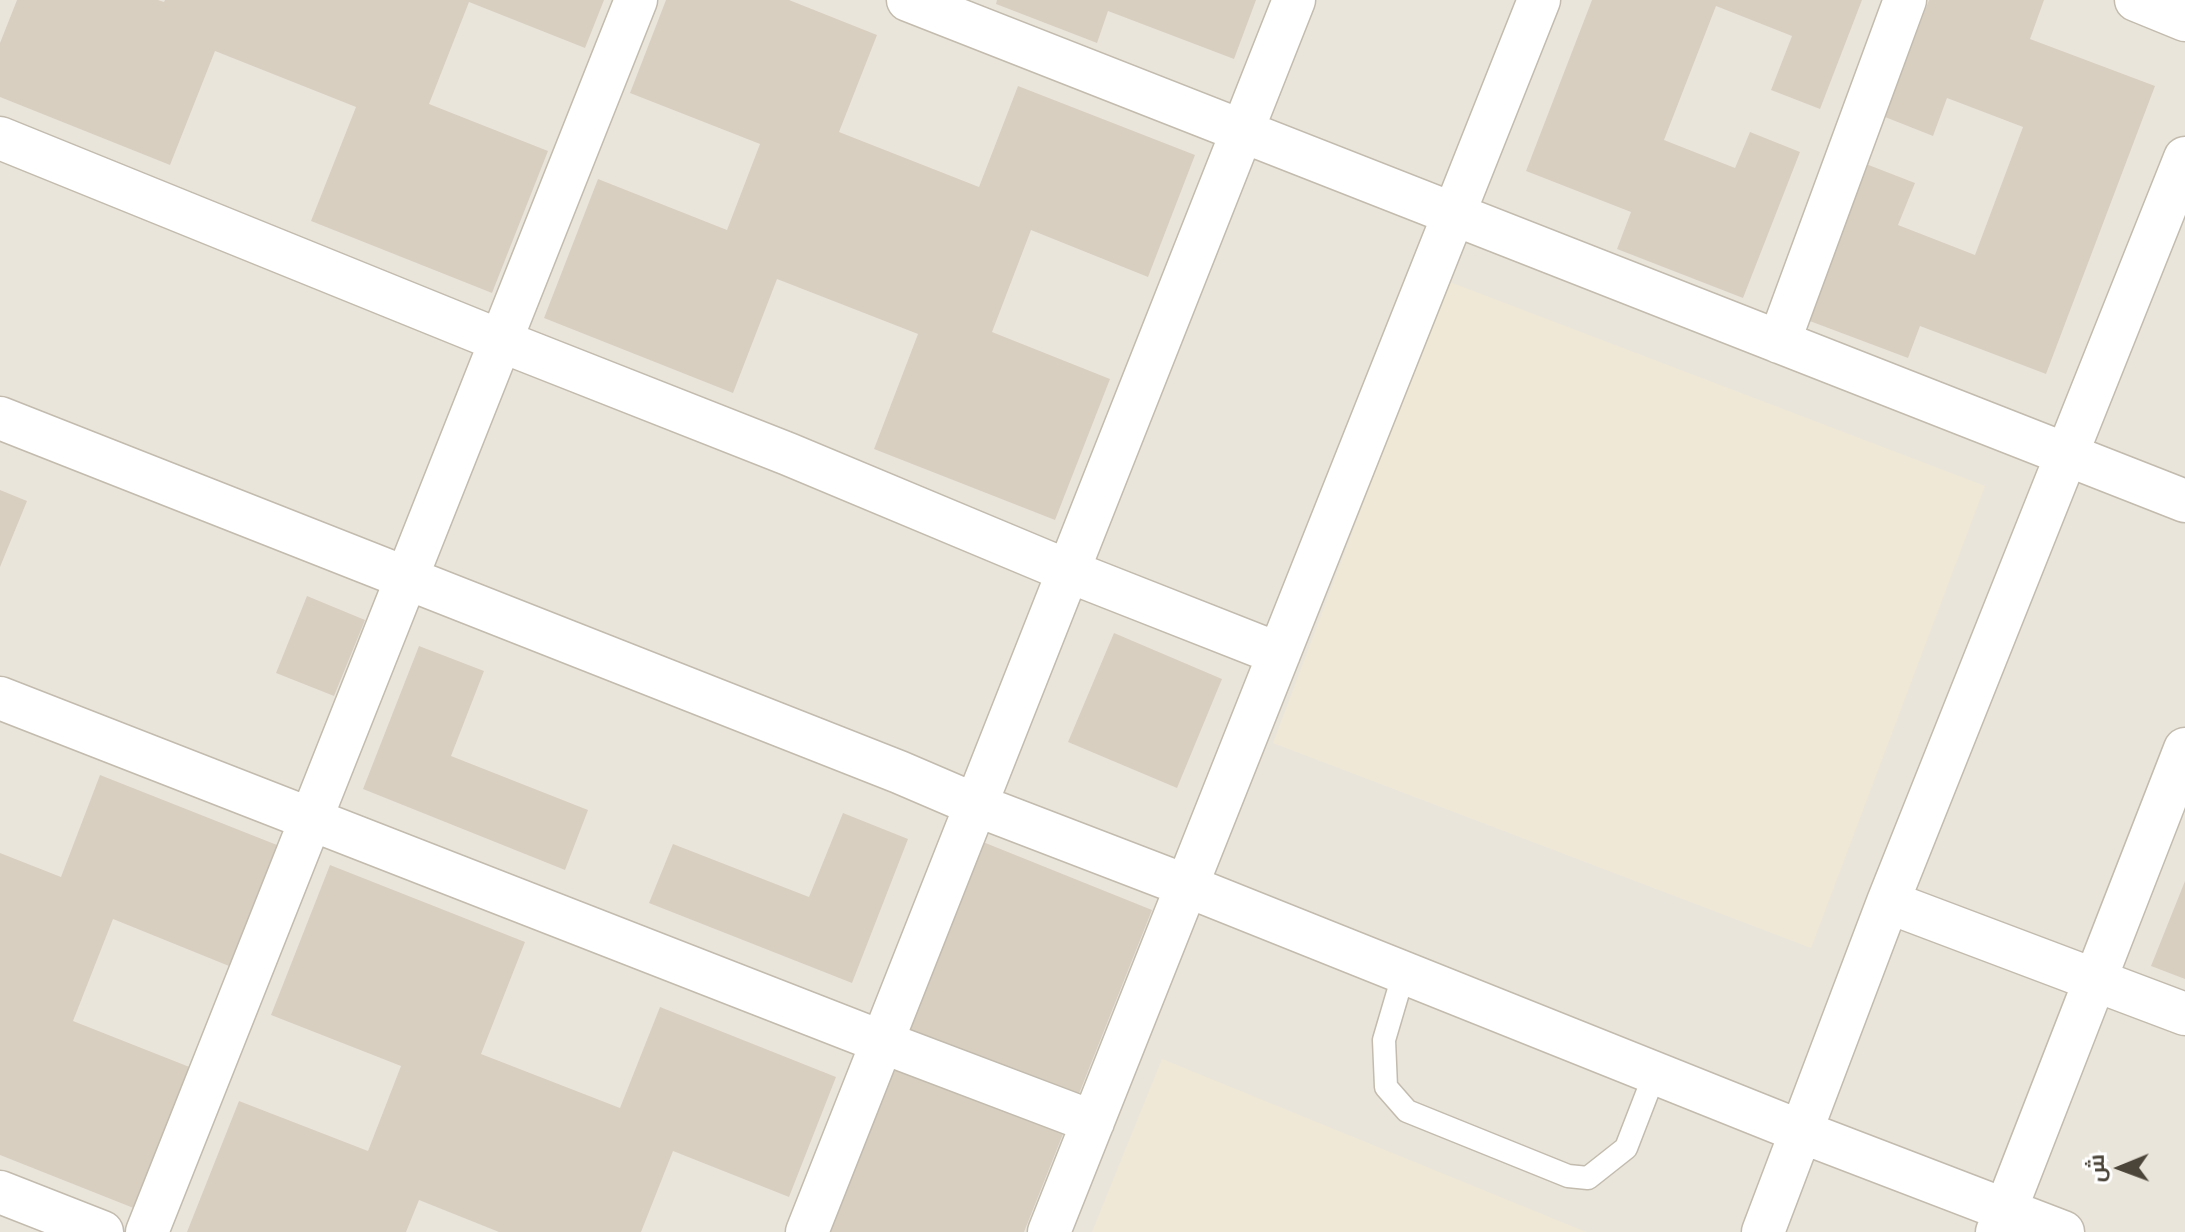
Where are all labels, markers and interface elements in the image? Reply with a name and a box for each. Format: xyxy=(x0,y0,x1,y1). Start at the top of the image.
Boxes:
north arrow xyxy=(2081,1128,2161,1208)
text: ش xyxy=(2083,1154,2110,1183)

